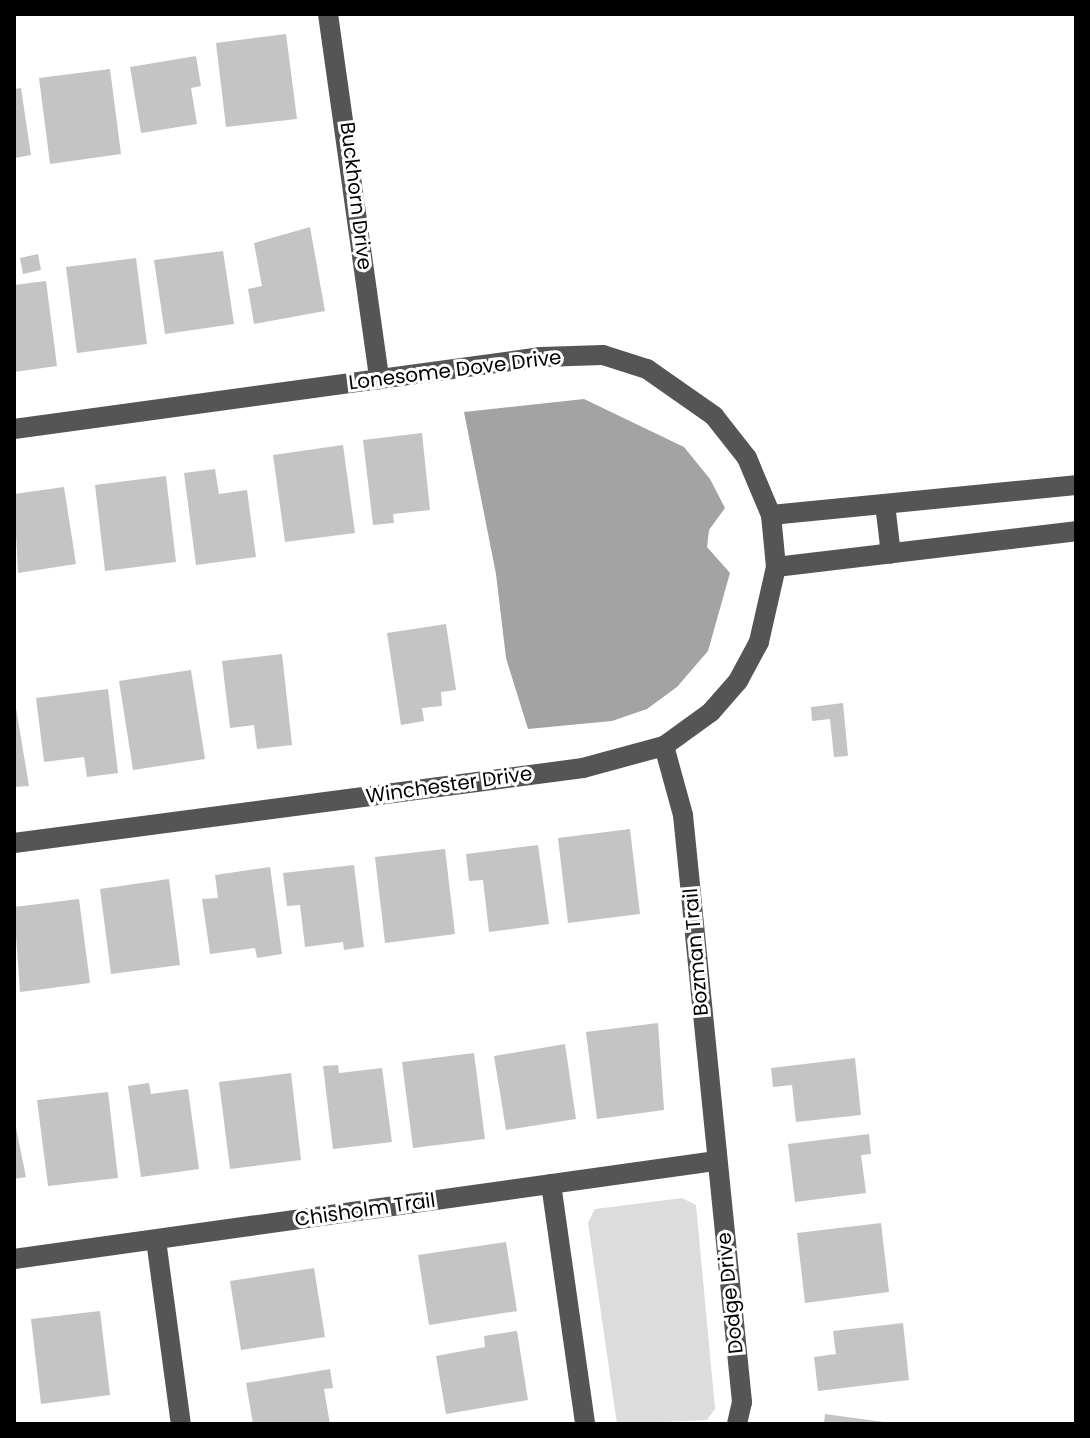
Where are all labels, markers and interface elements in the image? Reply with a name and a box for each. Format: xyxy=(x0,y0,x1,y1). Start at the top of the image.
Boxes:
street label: Buckhorn Drive xyxy=(335,121,377,271)
street label: Lonesome Dove Drive xyxy=(347,345,563,395)
street label: Winchester Drive xyxy=(364,761,534,809)
street label: Bozman Trail xyxy=(678,887,714,1017)
street label: Chisholm Trail xyxy=(293,1188,437,1232)
street label: Dodge Drive xyxy=(712,1231,748,1355)

